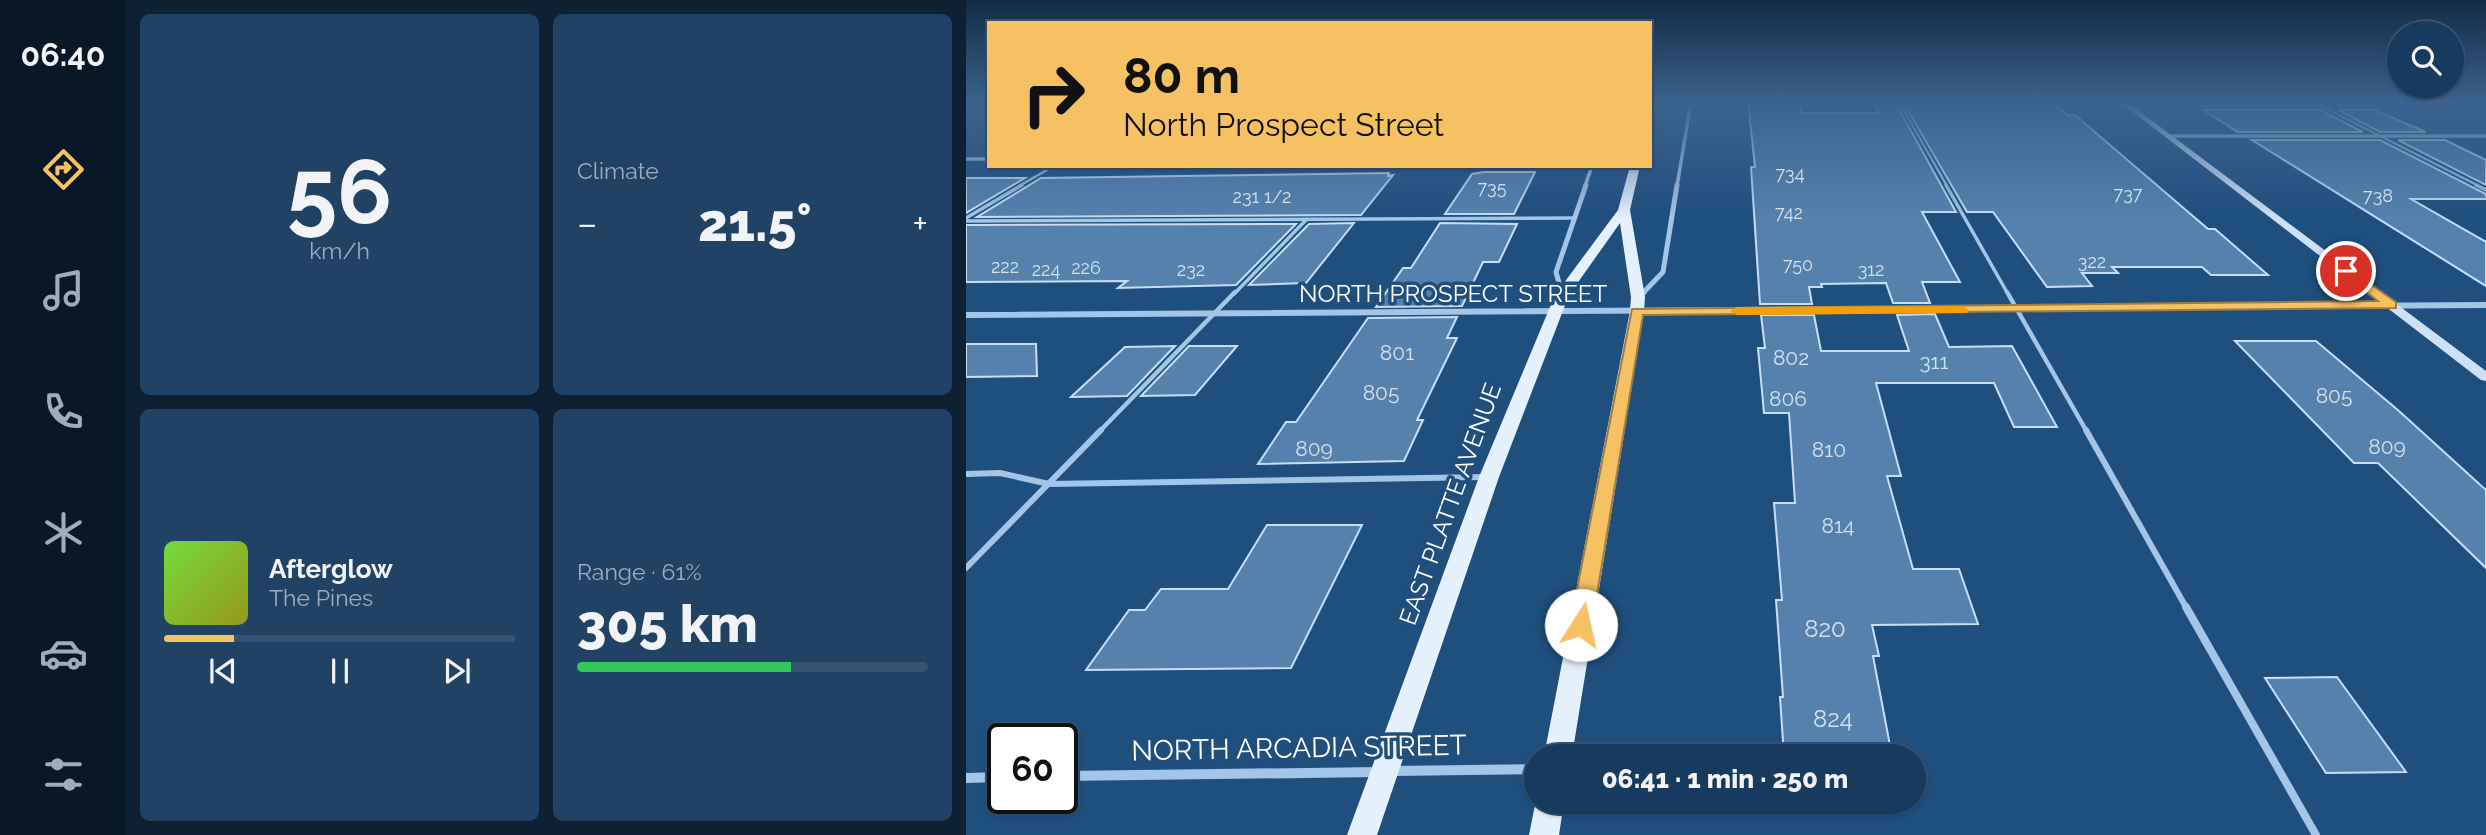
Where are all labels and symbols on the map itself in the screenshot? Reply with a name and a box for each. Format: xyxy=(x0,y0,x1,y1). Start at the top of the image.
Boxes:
house number: 734 xyxy=(1775,163,1805,184)
house number: 735 xyxy=(1477,177,1507,198)
house number: 737 xyxy=(2114,183,2143,204)
house number: 738 xyxy=(2363,185,2393,206)
house number: 231 1/2 xyxy=(1233,186,1291,207)
house number: 742 xyxy=(1775,202,1803,223)
pin xyxy=(2316,241,2376,301)
house number: 322 xyxy=(2078,251,2106,272)
house number: 750 xyxy=(1783,254,1813,275)
house number: 222 xyxy=(991,256,1019,277)
house number: 226 xyxy=(1071,257,1101,278)
house number: 224 xyxy=(1032,259,1060,280)
house number: 232 xyxy=(1177,259,1205,280)
house number: 312 xyxy=(1858,259,1884,280)
street label: NORTH PROSPECT STREET xyxy=(1299,279,1607,308)
house number: 801 xyxy=(1380,340,1414,365)
house number: 802 xyxy=(1773,345,1809,370)
house number: 311 xyxy=(1919,349,1949,374)
street label: EAST PLATTE AVENUE xyxy=(1393,379,1507,629)
house number: 805 xyxy=(1363,380,1399,405)
house number: 805 xyxy=(2316,383,2352,408)
house number: 806 xyxy=(1769,386,1807,411)
house number: 809 xyxy=(2368,434,2406,459)
house number: 809 xyxy=(1295,436,1333,461)
house number: 810 xyxy=(1812,437,1846,462)
house number: 814 xyxy=(1822,513,1854,538)
position arrow xyxy=(1544,588,1618,662)
house number: 820 xyxy=(1804,614,1846,643)
house number: 824 xyxy=(1813,704,1853,733)
speed limit sign: 60 xyxy=(987,723,1078,814)
street label: NORTH ARCADIA STREET xyxy=(1131,729,1467,767)

